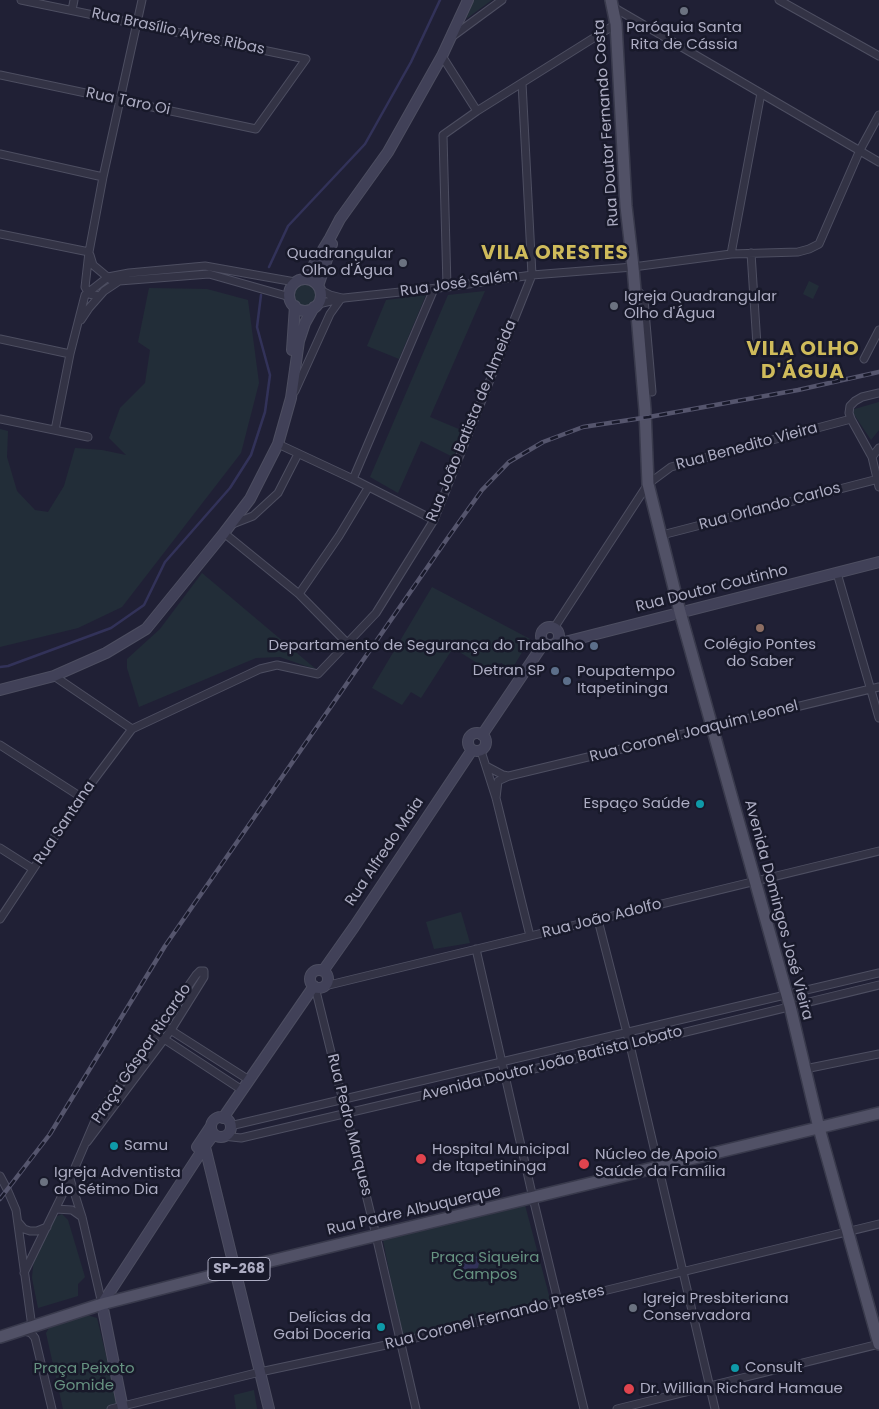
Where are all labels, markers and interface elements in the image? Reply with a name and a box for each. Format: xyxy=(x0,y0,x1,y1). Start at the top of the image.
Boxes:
street label: Rua Brasílio Ayres Ribas xyxy=(90,5,266,59)
marker: Paróquia Santa Rita de Cássia xyxy=(678,5,690,17)
street label: Rua Doutor Fernando Costa xyxy=(591,19,623,227)
place label: Paróquia Santa Rita de Cássia xyxy=(626,19,742,54)
street label: Rua Taro Oi xyxy=(84,84,172,120)
district label: VILA ORESTES xyxy=(480,242,630,266)
place label: Quadrangular Olho d'Água xyxy=(287,245,393,280)
marker: Quadrangular Olho d'Água xyxy=(397,257,409,269)
street label: Rua José Salém xyxy=(399,267,519,301)
place label: Igreja Quadrangular Olho d'Água xyxy=(624,288,777,323)
marker: Igreja Quadrangular Olho d'Água xyxy=(608,300,620,312)
street label: Rua João Batista de Almeida xyxy=(423,317,521,525)
district label: VILA OLHO D'ÁGUA xyxy=(745,338,861,385)
street label: Rua Benedito Vieira xyxy=(674,419,820,475)
street label: Rua Orlando Carlos xyxy=(697,479,843,535)
street label: Rua Doutor Coutinho xyxy=(634,561,790,617)
marker: Colégio Pontes do Saber xyxy=(754,622,766,634)
place label: Colégio Pontes do Saber xyxy=(704,636,816,671)
place label: Departamento de Segurança do Trabalho xyxy=(269,637,584,655)
marker: Departamento de Segurança do Trabalho xyxy=(588,640,600,652)
place label: Detran SP xyxy=(473,662,545,680)
place label: Poupatempo Itapetininga xyxy=(577,663,675,698)
marker: Detran SP xyxy=(549,665,561,677)
marker: Poupatempo Itapetininga xyxy=(561,675,573,687)
street label: Rua Coronel Joaquim Leonel xyxy=(588,697,800,767)
street label: Rua Santana xyxy=(30,778,100,868)
street label: Rua Alfredo Maia xyxy=(342,794,428,910)
place label: Espaço Saúde xyxy=(584,795,690,813)
marker: Espaço Saúde xyxy=(694,798,706,810)
street label: Avenida Domingos José Vieira xyxy=(740,798,816,1022)
street label: Rua João Adolfo xyxy=(541,895,663,943)
street label: Praça Gáspar Ricardo xyxy=(89,981,195,1127)
street label: Avenida Doutor João Batista Lobato xyxy=(420,1023,684,1105)
street label: Rua Pedro Marques xyxy=(323,1052,375,1198)
place label: Samu xyxy=(124,1137,168,1155)
marker: Samu xyxy=(108,1140,120,1152)
place label: Hospital Municipal de Itapetininga xyxy=(432,1141,570,1176)
place label: Núcleo de Apoio Saúde da Família xyxy=(595,1146,726,1181)
marker: Hospital Municipal de Itapetininga xyxy=(414,1152,428,1166)
marker: Núcleo de Apoio Saúde da Família xyxy=(577,1157,591,1171)
place label: Igreja Adventista do Sétimo Dia xyxy=(54,1164,181,1199)
marker: Igreja Adventista do Sétimo Dia xyxy=(38,1176,50,1188)
street label: Rua Padre Albuquerque xyxy=(325,1182,503,1240)
park label: Praça Siqueira Campos xyxy=(431,1249,539,1284)
road number: SP-268 xyxy=(208,1258,270,1280)
street label: Rua Coronel Fernando Prestes xyxy=(383,1282,607,1354)
place label: Igreja Presbiteriana Conservadora xyxy=(643,1290,789,1325)
marker: Igreja Presbiteriana Conservadora xyxy=(627,1302,639,1314)
place label: Delícias da Gabi Doceria xyxy=(273,1309,371,1344)
marker: Delícias da Gabi Doceria xyxy=(375,1321,387,1333)
place label: Consult xyxy=(745,1359,802,1377)
park label: Praça Peixoto Gomide xyxy=(33,1360,135,1395)
marker: Consult xyxy=(729,1362,741,1374)
place label: Dr. Willian Richard Hamaue xyxy=(640,1380,843,1398)
marker: Dr. Willian Richard Hamaue xyxy=(622,1382,636,1396)

